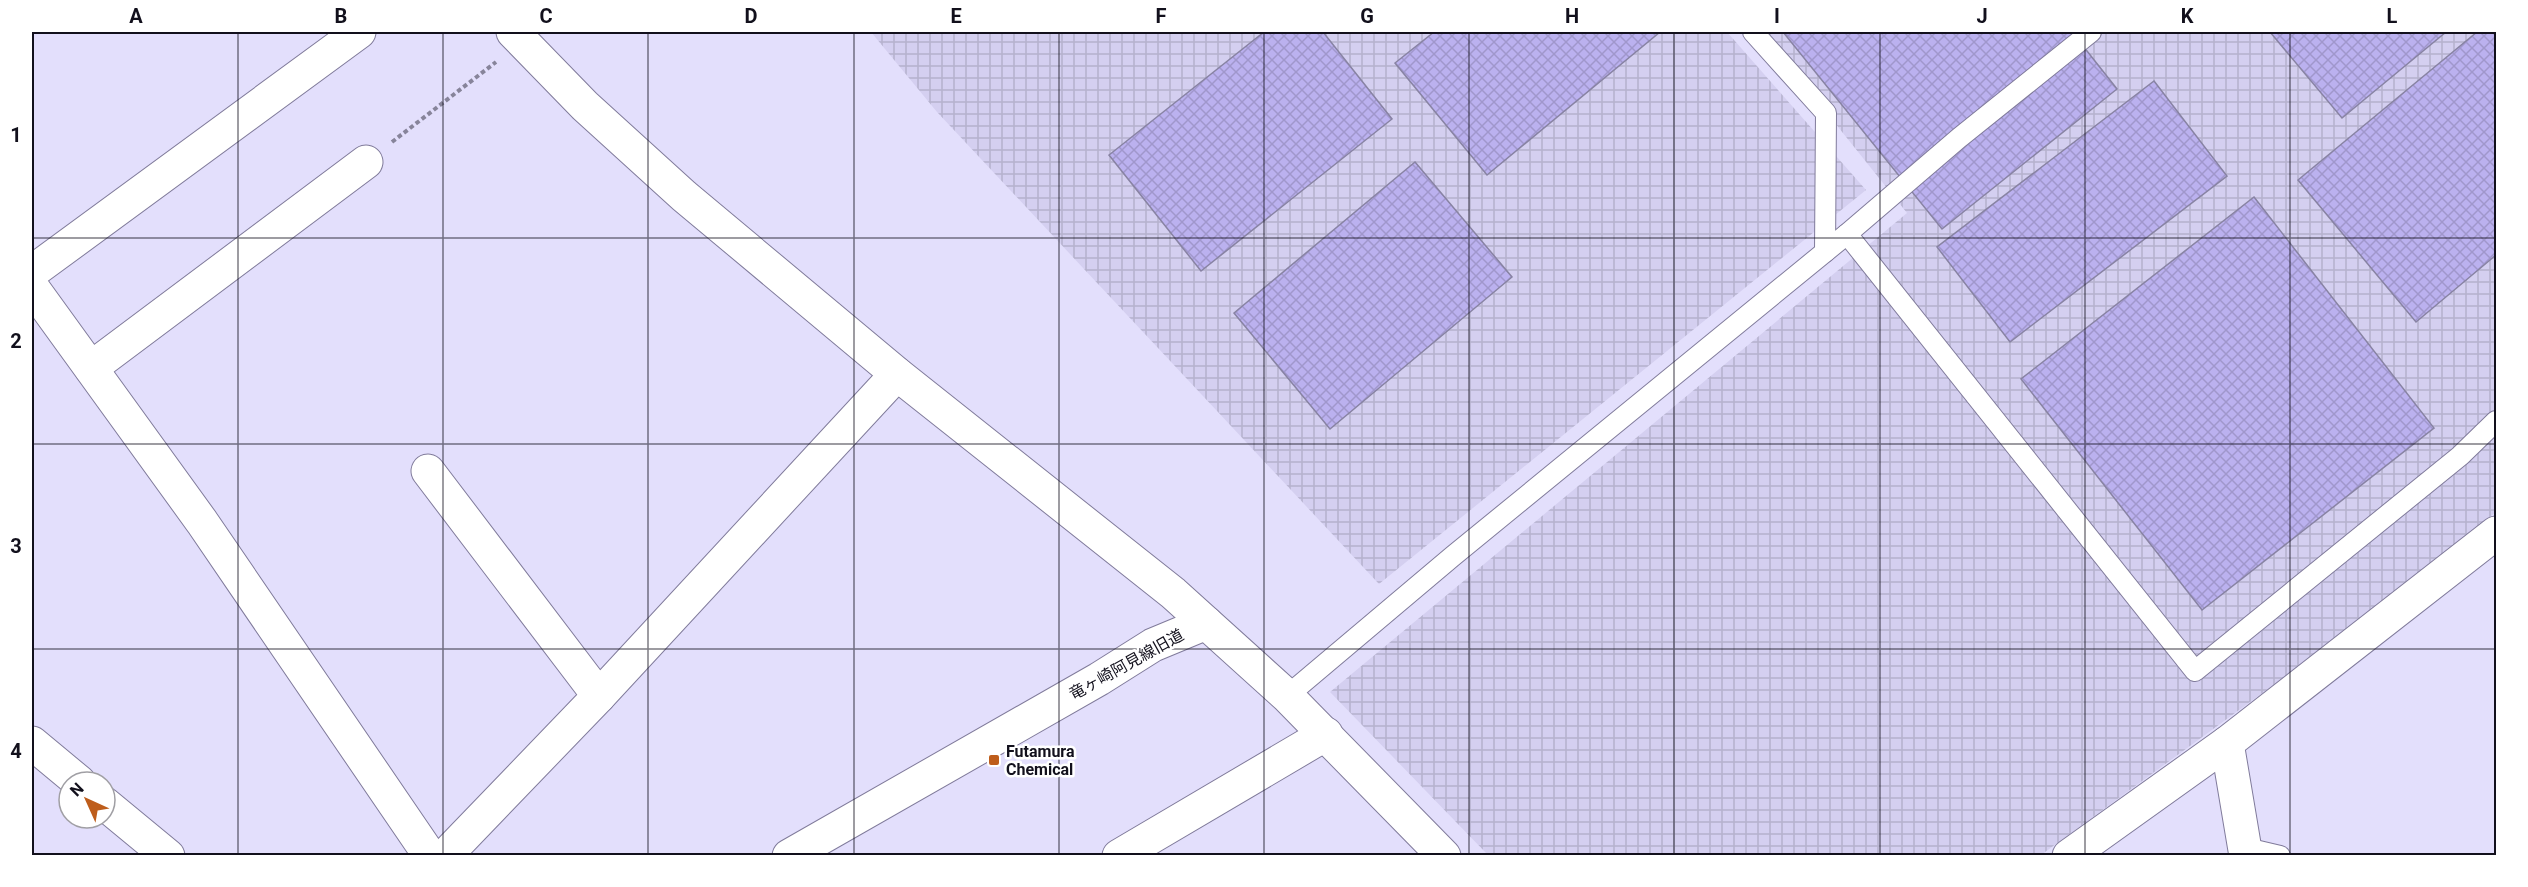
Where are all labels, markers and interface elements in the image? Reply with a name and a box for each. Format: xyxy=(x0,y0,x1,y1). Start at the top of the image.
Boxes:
text: A xyxy=(129,4,143,28)
text: B xyxy=(335,4,347,28)
text: C xyxy=(539,4,553,28)
text: D xyxy=(745,4,758,28)
text: E xyxy=(950,4,962,28)
text: F xyxy=(1156,4,1167,28)
text: G xyxy=(1360,4,1374,28)
text: H xyxy=(1565,4,1579,28)
text: I xyxy=(1774,4,1780,28)
text: J xyxy=(1976,4,1988,28)
text: K xyxy=(2181,4,2194,28)
text: L xyxy=(2387,4,2398,28)
text: 1 xyxy=(10,123,22,147)
text: 2 xyxy=(10,329,22,353)
text: 3 xyxy=(10,534,22,558)
street label: 竜ヶ崎阿見線旧道 xyxy=(1066,625,1187,704)
text: 4 xyxy=(10,739,22,763)
place label: Futamura Chemical xyxy=(1006,742,1075,779)
marker: Futamura Chemical xyxy=(987,753,1001,767)
north arrow xyxy=(57,770,117,830)
text: N xyxy=(66,779,87,800)

